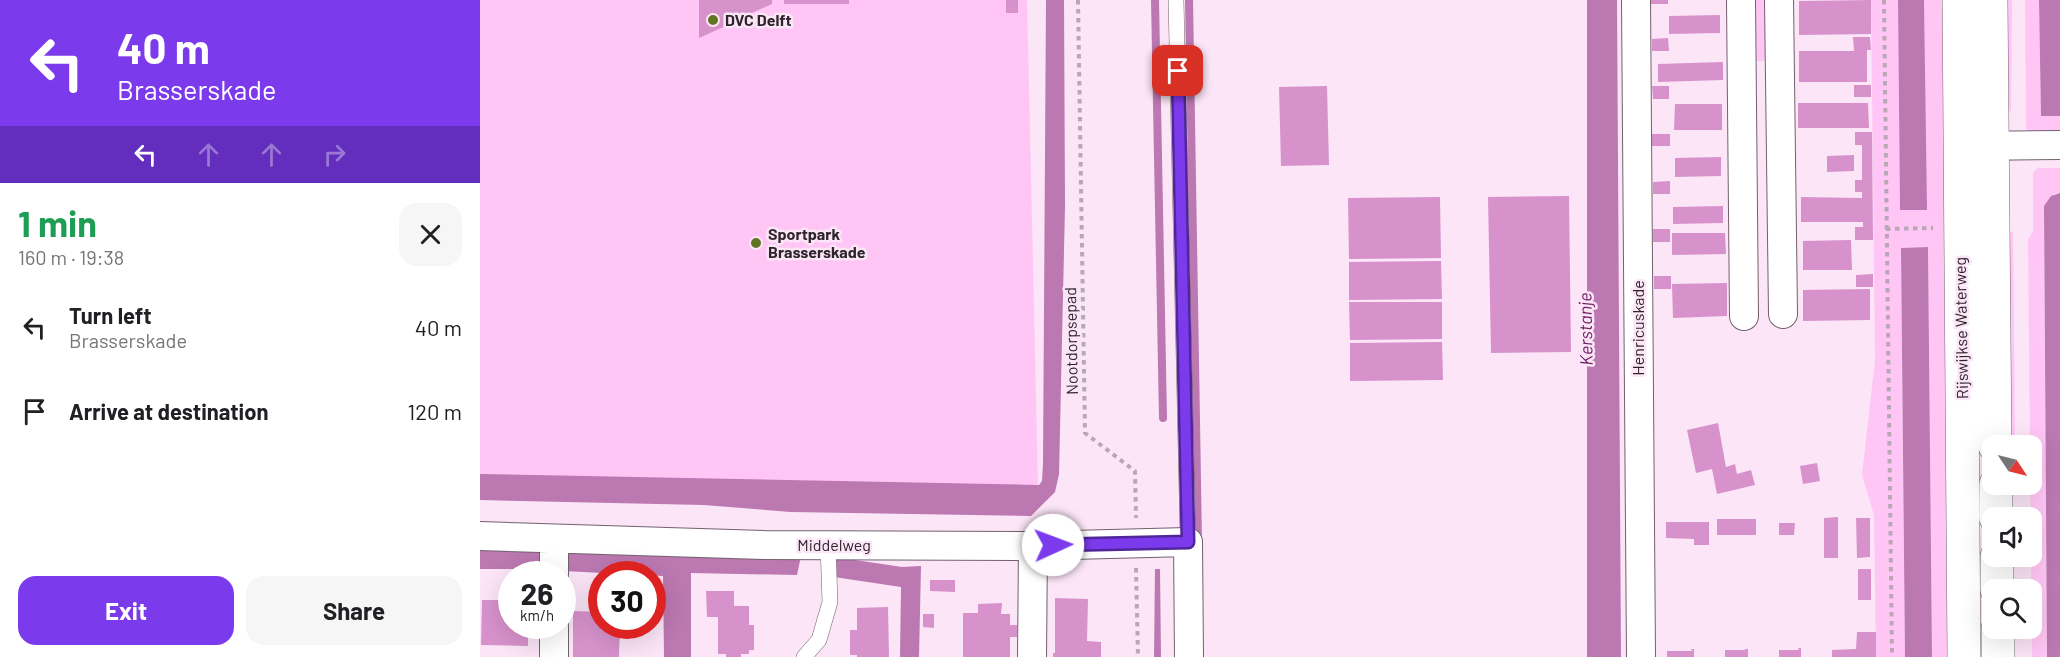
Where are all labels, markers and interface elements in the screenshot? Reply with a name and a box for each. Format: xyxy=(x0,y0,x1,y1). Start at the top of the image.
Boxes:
place label: DVC Delft xyxy=(725,10,792,29)
marker: DVC Delft xyxy=(706,13,720,27)
text: 40 m xyxy=(117,22,210,72)
icon: left xyxy=(18,24,96,102)
pin xyxy=(1152,45,1203,96)
icon: arrive xyxy=(1161,54,1194,87)
text: Brasserskade xyxy=(117,73,276,105)
icon: left xyxy=(129,138,162,171)
icon: ahead xyxy=(192,138,225,171)
icon: ahead xyxy=(255,138,288,171)
icon: right xyxy=(318,138,351,171)
text: 1 min xyxy=(18,201,97,244)
button: close xyxy=(399,203,462,266)
place label: Sportpark Brasserskade xyxy=(768,224,866,261)
marker: Sportpark Brasserskade xyxy=(749,236,763,250)
text: 160 m · 19:38 xyxy=(18,245,124,269)
street label: Rijswijkse Waterweg xyxy=(1950,257,1971,399)
street label: Henricuskade xyxy=(1628,280,1647,376)
street label: Nootdorpsepad xyxy=(1060,287,1081,395)
water label: Kerstanje xyxy=(1573,292,1597,366)
text: Turn left xyxy=(69,302,152,328)
icon: left xyxy=(18,311,51,344)
text: 40 m xyxy=(415,314,462,340)
text: Brasserskade xyxy=(69,328,187,352)
icon: arrive xyxy=(18,395,51,428)
text: Arrive at destination xyxy=(69,398,268,424)
text: 120 m xyxy=(407,398,462,424)
north arrow xyxy=(1982,435,2042,495)
map controls xyxy=(1982,435,2042,639)
button: sound xyxy=(1982,507,2042,567)
position arrow xyxy=(1021,513,1085,577)
street label: Middelweg xyxy=(797,535,871,554)
speed limit sign: 30 xyxy=(588,561,666,639)
text: 26 xyxy=(521,575,553,611)
button: Exit xyxy=(18,576,234,645)
button: Share xyxy=(246,576,462,645)
button: search xyxy=(1982,579,2042,639)
text: km/h xyxy=(520,606,554,624)

